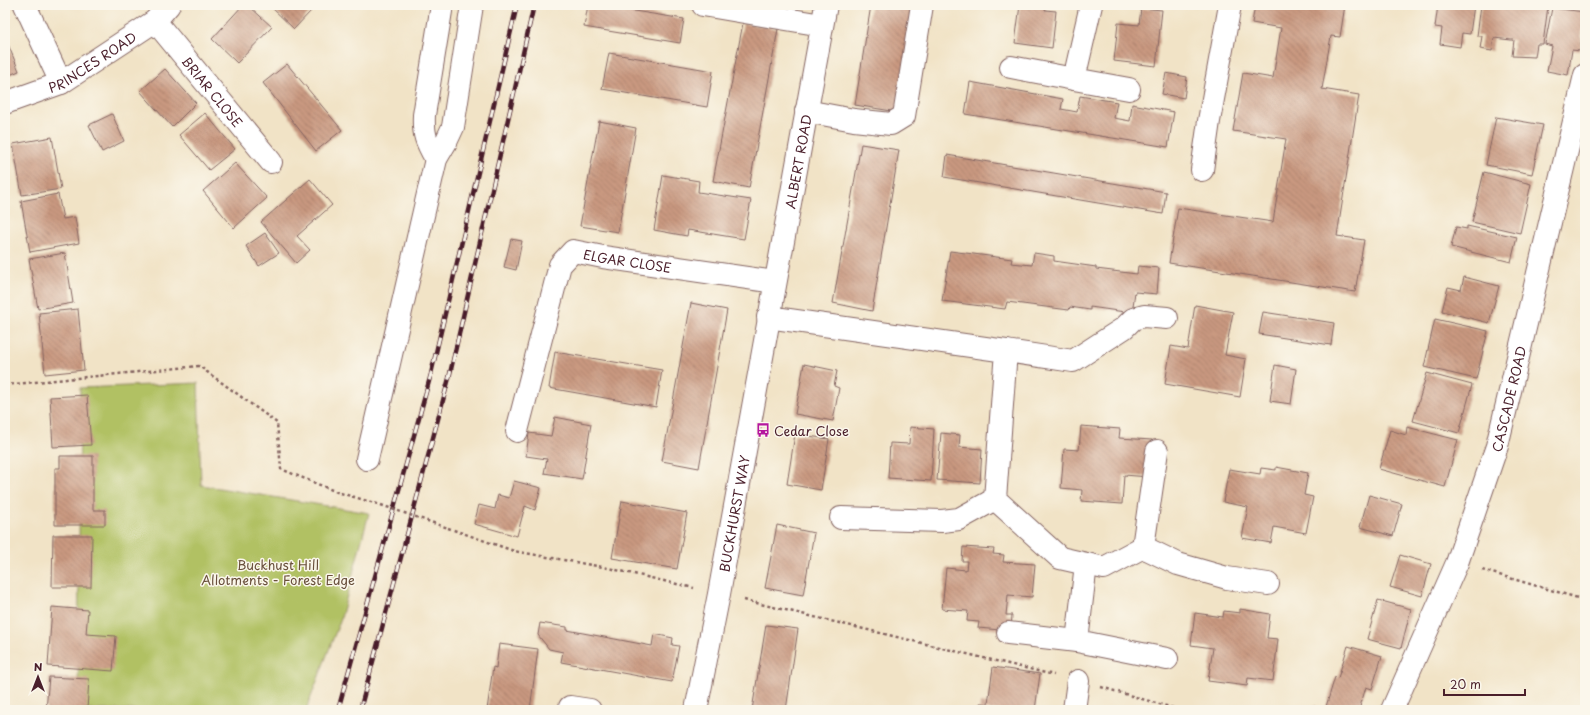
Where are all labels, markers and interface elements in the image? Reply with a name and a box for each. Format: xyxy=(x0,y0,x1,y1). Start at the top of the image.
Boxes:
street label: PRINCES ROAD xyxy=(46,27,140,96)
street label: BRIAR CLOSE xyxy=(178,52,248,131)
street label: ALBERT ROAD xyxy=(780,113,816,210)
street label: ELGAR CLOSE xyxy=(582,244,673,276)
street label: CASCADE ROAD xyxy=(1486,344,1530,454)
place label: Cedar Close xyxy=(774,421,849,440)
bus stop icon: Cedar Close xyxy=(755,422,771,438)
street label: BUCKHURST WAY xyxy=(714,453,754,574)
park label: Buckhust Hill Allotments - Forest Edge xyxy=(201,555,355,589)
north arrow xyxy=(18,657,58,697)
text: N xyxy=(34,658,43,675)
scale bar xyxy=(1444,671,1525,697)
text: 20 m xyxy=(1450,675,1481,693)

